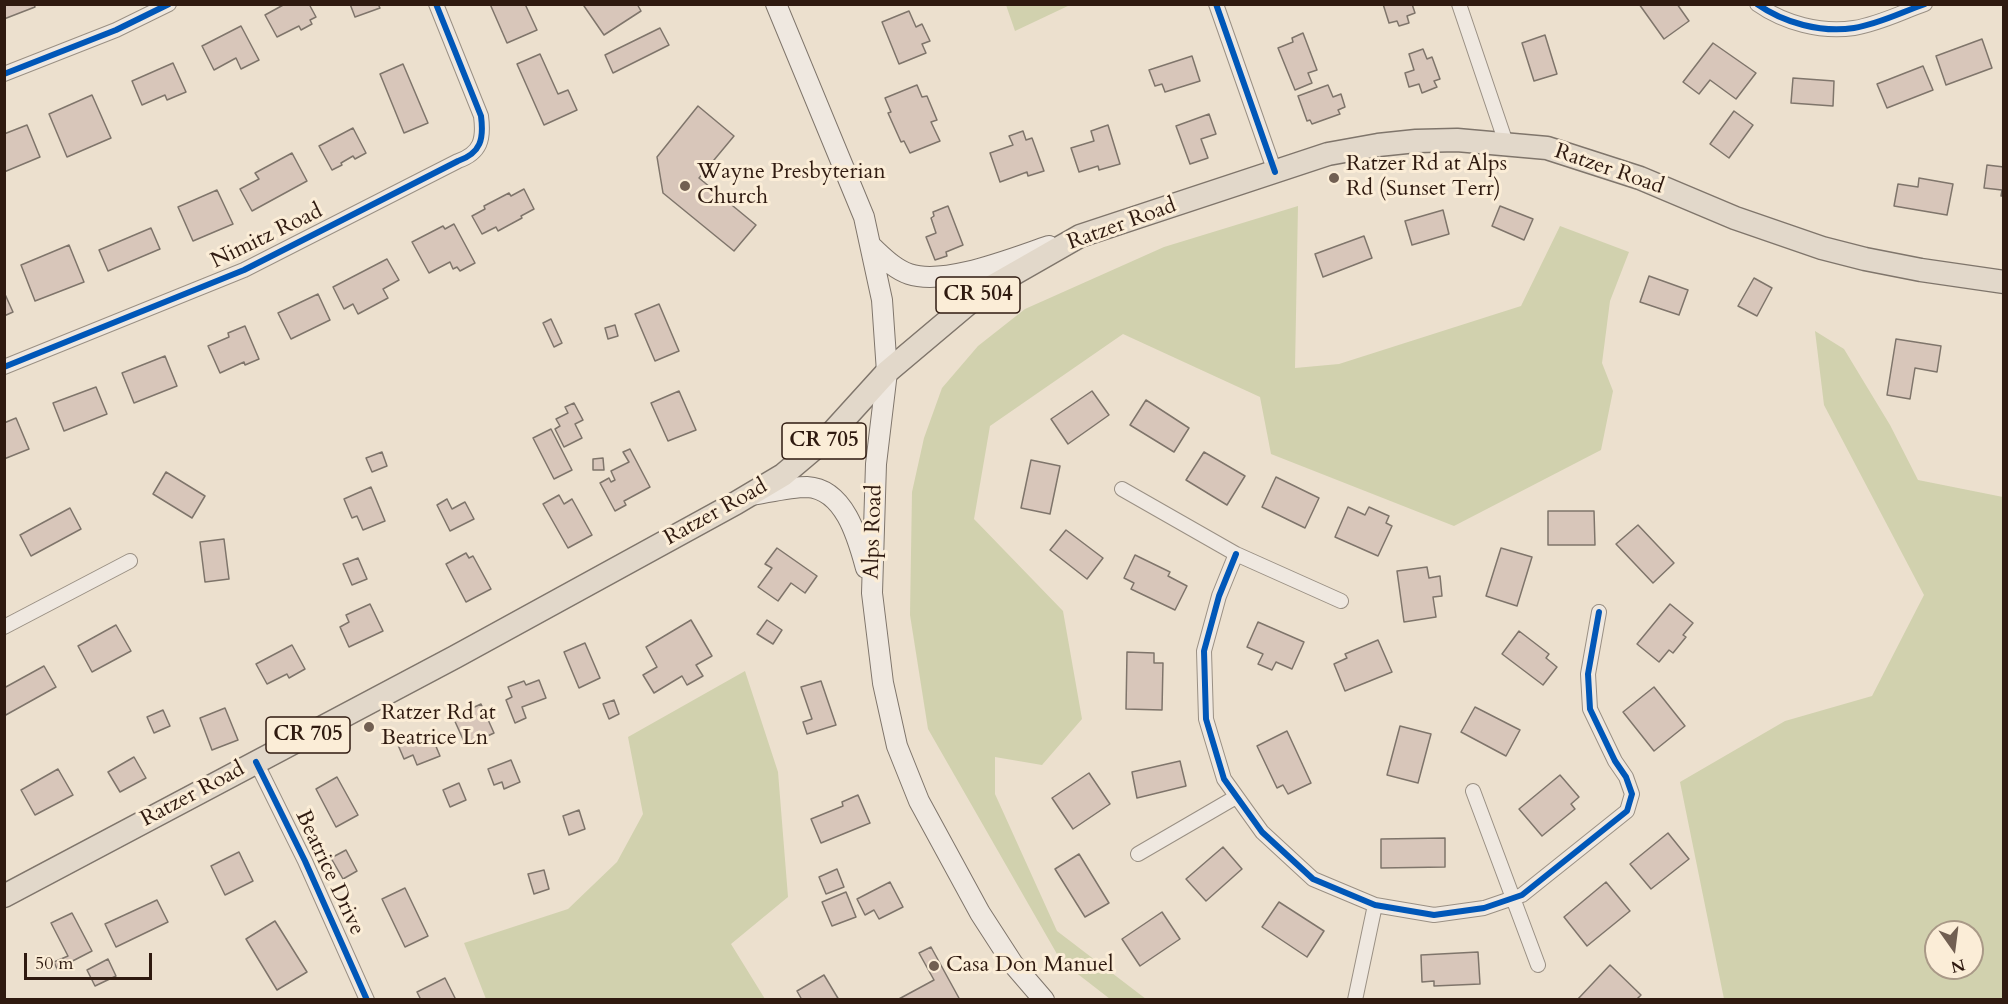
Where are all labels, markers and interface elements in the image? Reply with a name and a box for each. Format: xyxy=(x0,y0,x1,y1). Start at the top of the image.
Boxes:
street label: Ratzer Road xyxy=(1551,139,1667,201)
place label: Ratzer Rd at Alps Rd (Sunset Terr) xyxy=(1346,152,1507,204)
place label: Wayne Presbyterian Church xyxy=(697,160,886,212)
marker: Ratzer Rd at Alps Rd (Sunset Terr) xyxy=(1327,171,1341,185)
marker: Wayne Presbyterian Church xyxy=(678,179,692,193)
street label: Ratzer Road xyxy=(1064,193,1180,257)
street label: Nimitz Road xyxy=(207,199,327,275)
road number: CR 504 xyxy=(936,277,1020,313)
road number: CR 705 xyxy=(782,423,866,459)
street label: Ratzer Road xyxy=(660,474,772,552)
street label: Alps Road xyxy=(859,484,889,580)
place label: Ratzer Rd at Beatrice Ln xyxy=(381,701,496,752)
road number: CR 705 xyxy=(266,717,350,753)
marker: Ratzer Rd at Beatrice Ln xyxy=(362,720,376,734)
street label: Ratzer Road xyxy=(137,757,249,833)
street label: Beatrice Drive xyxy=(289,806,369,940)
north arrow xyxy=(1924,920,1984,980)
scale bar xyxy=(27,941,154,979)
text: 50 m xyxy=(35,951,74,976)
place label: Casa Don Manuel xyxy=(946,953,1114,979)
text: N xyxy=(1948,953,1967,978)
marker: Casa Don Manuel xyxy=(927,959,941,973)

